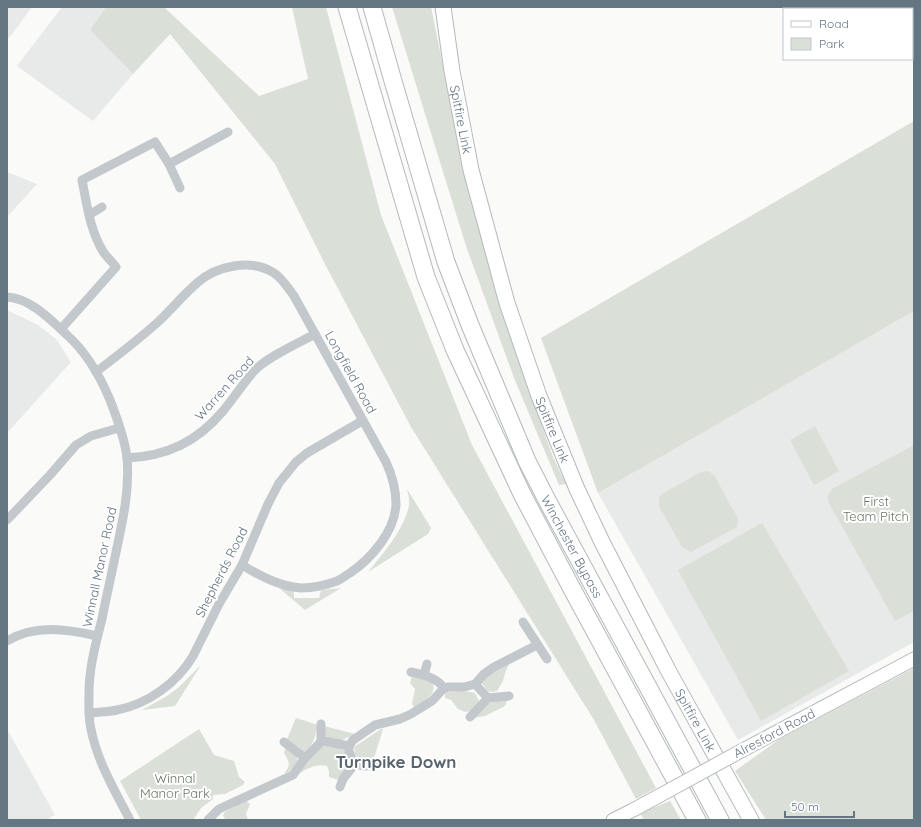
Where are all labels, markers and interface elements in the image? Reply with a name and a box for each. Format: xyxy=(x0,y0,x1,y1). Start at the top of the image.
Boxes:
legend xyxy=(783,8,913,60)
text: Road xyxy=(819,16,849,31)
text: Park xyxy=(819,36,844,51)
street label: Spitfire Link xyxy=(447,84,476,155)
street label: Longfield Road xyxy=(322,328,380,416)
street label: Warren Road xyxy=(191,353,257,423)
street label: Spitfire Link xyxy=(532,394,573,465)
street label: Winchester Bypass xyxy=(538,492,606,601)
park label: First Team Pitch xyxy=(843,493,909,524)
street label: Winnall Manor Road xyxy=(78,505,120,629)
street label: Shepherds Road xyxy=(191,524,251,620)
street label: Spitfire Link xyxy=(672,686,720,755)
street label: Alresford Road xyxy=(731,705,817,761)
district label: Turnpike Down xyxy=(336,751,456,772)
park label: Winnal Manor Park xyxy=(140,770,210,801)
scale bar xyxy=(785,793,854,819)
text: 50 m xyxy=(791,799,819,814)

